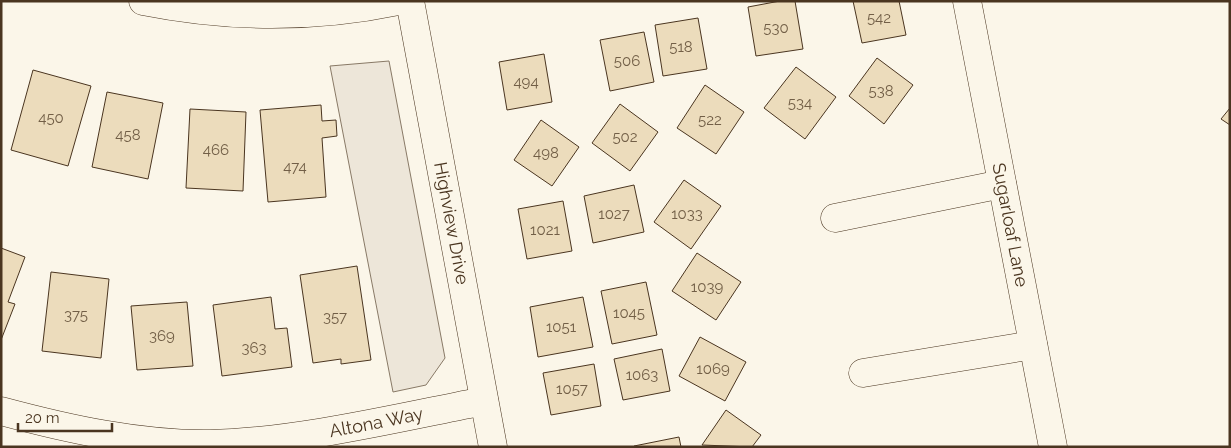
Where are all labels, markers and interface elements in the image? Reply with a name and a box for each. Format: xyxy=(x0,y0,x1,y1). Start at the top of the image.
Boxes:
house number: 542 xyxy=(867,9,891,27)
house number: 530 xyxy=(763,19,789,37)
house number: 518 xyxy=(669,38,693,56)
house number: 506 xyxy=(614,52,640,70)
house number: 494 xyxy=(513,73,539,91)
house number: 538 xyxy=(868,82,894,100)
house number: 534 xyxy=(788,94,812,112)
house number: 450 xyxy=(38,109,64,127)
house number: 522 xyxy=(698,111,722,129)
house number: 458 xyxy=(115,126,141,144)
house number: 502 xyxy=(612,128,638,146)
house number: 466 xyxy=(203,141,229,159)
house number: 498 xyxy=(533,144,559,162)
house number: 474 xyxy=(283,158,307,176)
street label: Highview Drive xyxy=(430,160,474,287)
street label: Sugarloaf Lane xyxy=(988,161,1033,289)
house number: 1027 xyxy=(598,205,630,223)
house number: 1033 xyxy=(671,205,703,223)
house number: 1021 xyxy=(530,221,560,239)
house number: 1039 xyxy=(691,278,723,296)
house number: 1045 xyxy=(613,304,645,322)
house number: 375 xyxy=(64,306,88,324)
house number: 357 xyxy=(323,308,347,326)
house number: 1051 xyxy=(546,318,577,336)
house number: 369 xyxy=(149,327,175,345)
house number: 363 xyxy=(241,339,267,357)
house number: 1069 xyxy=(696,360,730,378)
house number: 1063 xyxy=(626,366,658,384)
house number: 1057 xyxy=(556,380,588,398)
scale bar xyxy=(18,400,111,432)
street label: Altona Way xyxy=(328,403,425,441)
text: 20 m xyxy=(25,409,60,427)

